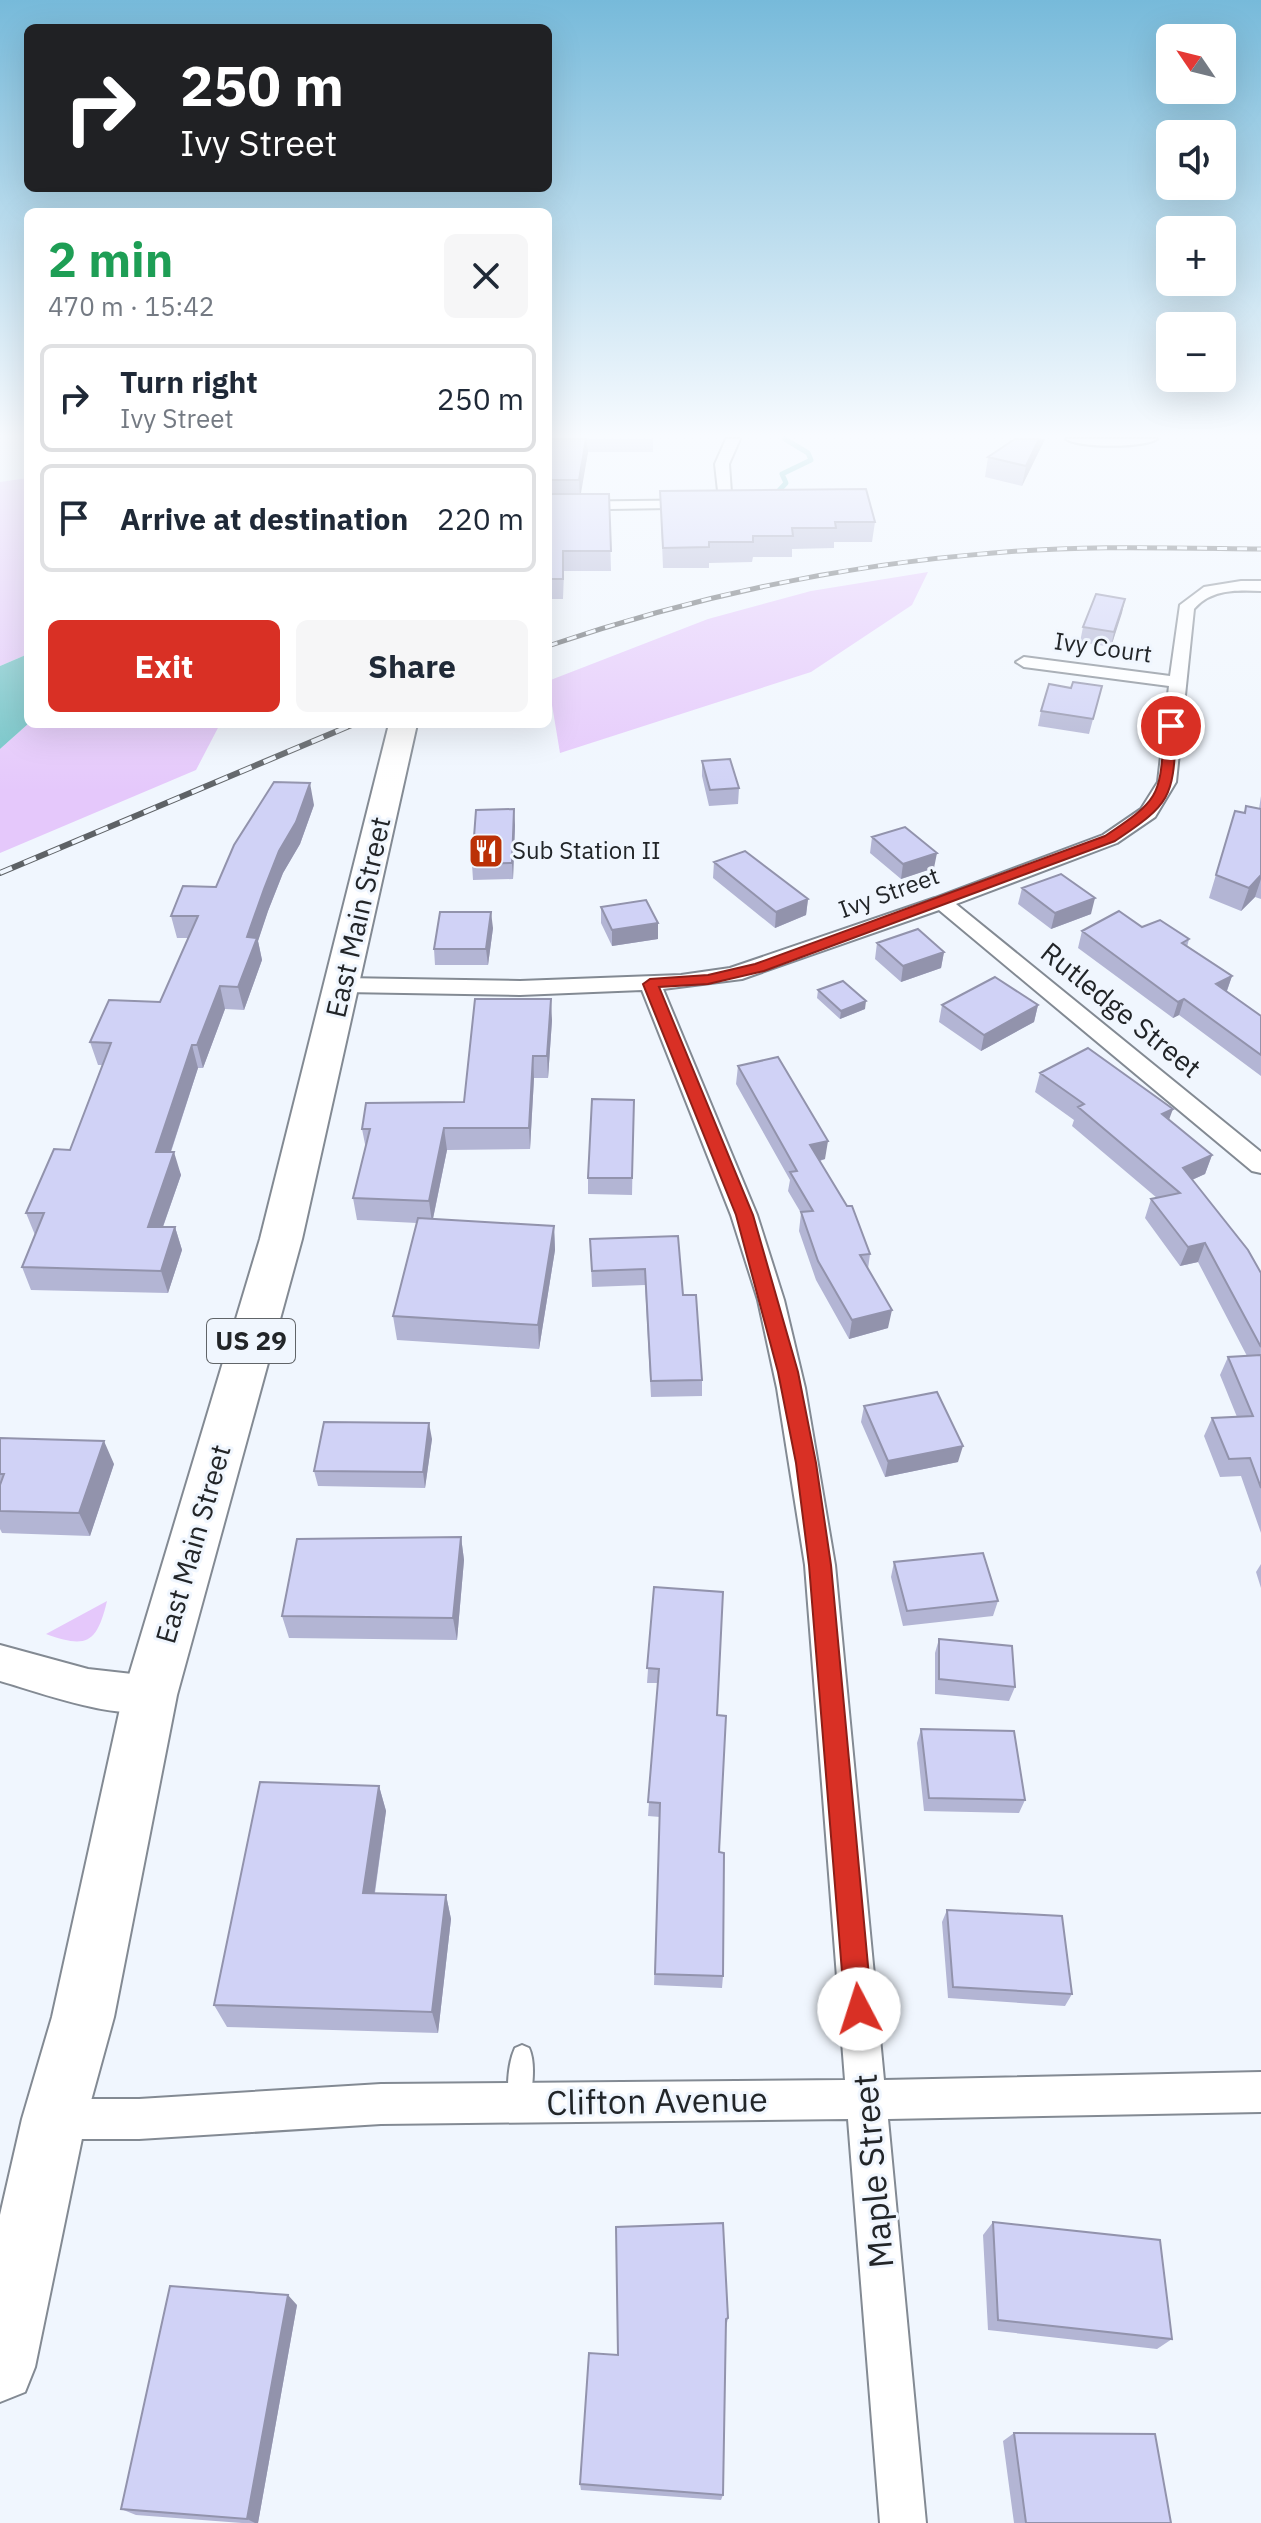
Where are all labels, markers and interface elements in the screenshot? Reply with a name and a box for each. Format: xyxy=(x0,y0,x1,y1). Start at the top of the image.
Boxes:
north arrow xyxy=(1156,24,1236,104)
map controls xyxy=(1156,24,1236,392)
text: 250 m xyxy=(180,49,344,121)
icon: right xyxy=(48,56,152,160)
text: Ivy Street xyxy=(180,119,337,166)
button: sound xyxy=(1156,120,1236,200)
button: + xyxy=(1156,216,1236,296)
text: 2 min xyxy=(48,228,173,290)
button: close xyxy=(444,234,528,318)
text: 470 m · 15:42 xyxy=(48,289,214,323)
button: − xyxy=(1156,312,1236,392)
text: Turn right xyxy=(120,362,258,401)
icon: right xyxy=(52,376,96,420)
text: 250 m xyxy=(437,379,524,418)
text: Ivy Street xyxy=(120,401,234,435)
icon: arrive xyxy=(52,496,96,540)
text: Arrive at destination xyxy=(120,499,408,538)
text: 220 m xyxy=(437,499,524,538)
button: Exit xyxy=(48,620,280,712)
button: Share xyxy=(296,620,528,712)
street label: Ivy Court xyxy=(1052,624,1154,670)
pin xyxy=(1137,692,1205,760)
icon: arrive xyxy=(1149,704,1193,748)
street label: East Main Street xyxy=(316,813,399,1021)
restaurant icon: Sub Station II xyxy=(467,832,505,870)
place label: Sub Station II xyxy=(512,834,661,866)
street label: Ivy Street xyxy=(834,859,943,925)
street label: Rutledge Street xyxy=(1033,933,1209,1086)
road number: US 29 xyxy=(207,1319,295,1363)
street label: East Main Street xyxy=(146,1440,239,1648)
position arrow xyxy=(817,1967,901,2051)
street label: Maple Street xyxy=(842,2072,902,2270)
street label: Clifton Avenue xyxy=(546,2076,768,2124)

